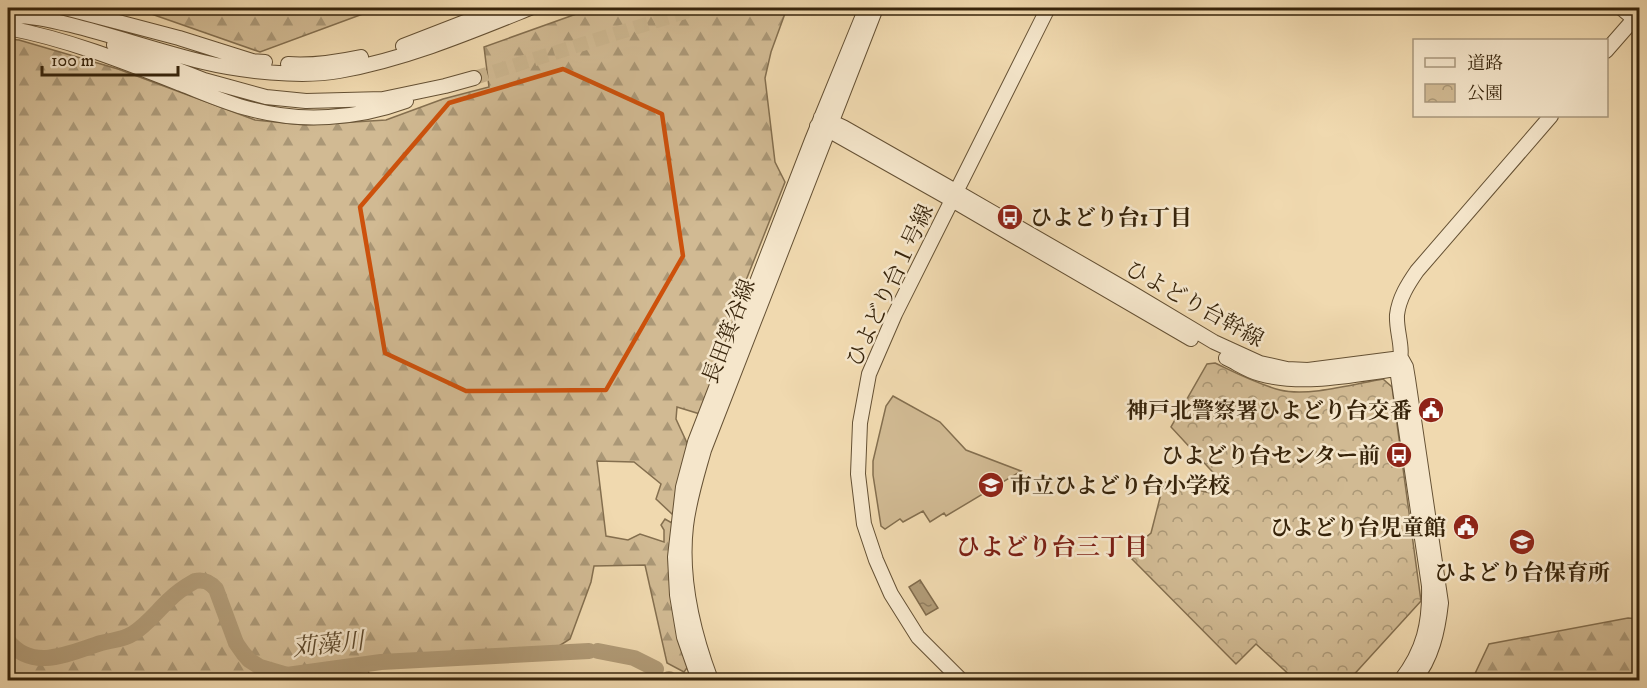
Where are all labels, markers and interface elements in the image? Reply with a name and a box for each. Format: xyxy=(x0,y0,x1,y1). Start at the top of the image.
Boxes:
scale bar xyxy=(42,39,178,77)
legend xyxy=(1413,39,1608,117)
text: 100 m xyxy=(51,50,94,72)
text: 道路 xyxy=(1467,53,1503,75)
text: 公園 xyxy=(1467,83,1503,105)
street label: ひよどり台１号線 xyxy=(841,200,940,371)
bus stop icon: ひよどり台1丁目 xyxy=(995,202,1025,232)
place label: ひよどり台1丁目 xyxy=(1030,205,1192,232)
street label: ひよどり台幹線 xyxy=(1120,255,1268,353)
street label: 長田箕谷線 xyxy=(697,275,762,388)
public building icon: 神戸北警察署ひよどり台交番 xyxy=(1416,395,1446,425)
place label: 神戸北警察署ひよどり台交番 xyxy=(1126,398,1412,425)
bus stop icon: ひよどり台センター前 xyxy=(1384,440,1414,470)
place label: ひよどり台センター前 xyxy=(1161,443,1380,470)
school or university icon: 市立ひよどり台小学校 xyxy=(976,470,1006,500)
place label: 市立ひよどり台小学校 xyxy=(1010,473,1230,500)
public building icon: ひよどり台児童館 xyxy=(1451,512,1481,542)
place label: ひよどり台児童館 xyxy=(1270,515,1446,542)
school or university icon: ひよどり台保育所 xyxy=(1507,527,1537,557)
district label: ひよどり台三丁目 xyxy=(956,533,1148,563)
place label: ひよどり台保育所 xyxy=(1434,560,1610,587)
water label: 苅藻川 xyxy=(291,626,368,664)

